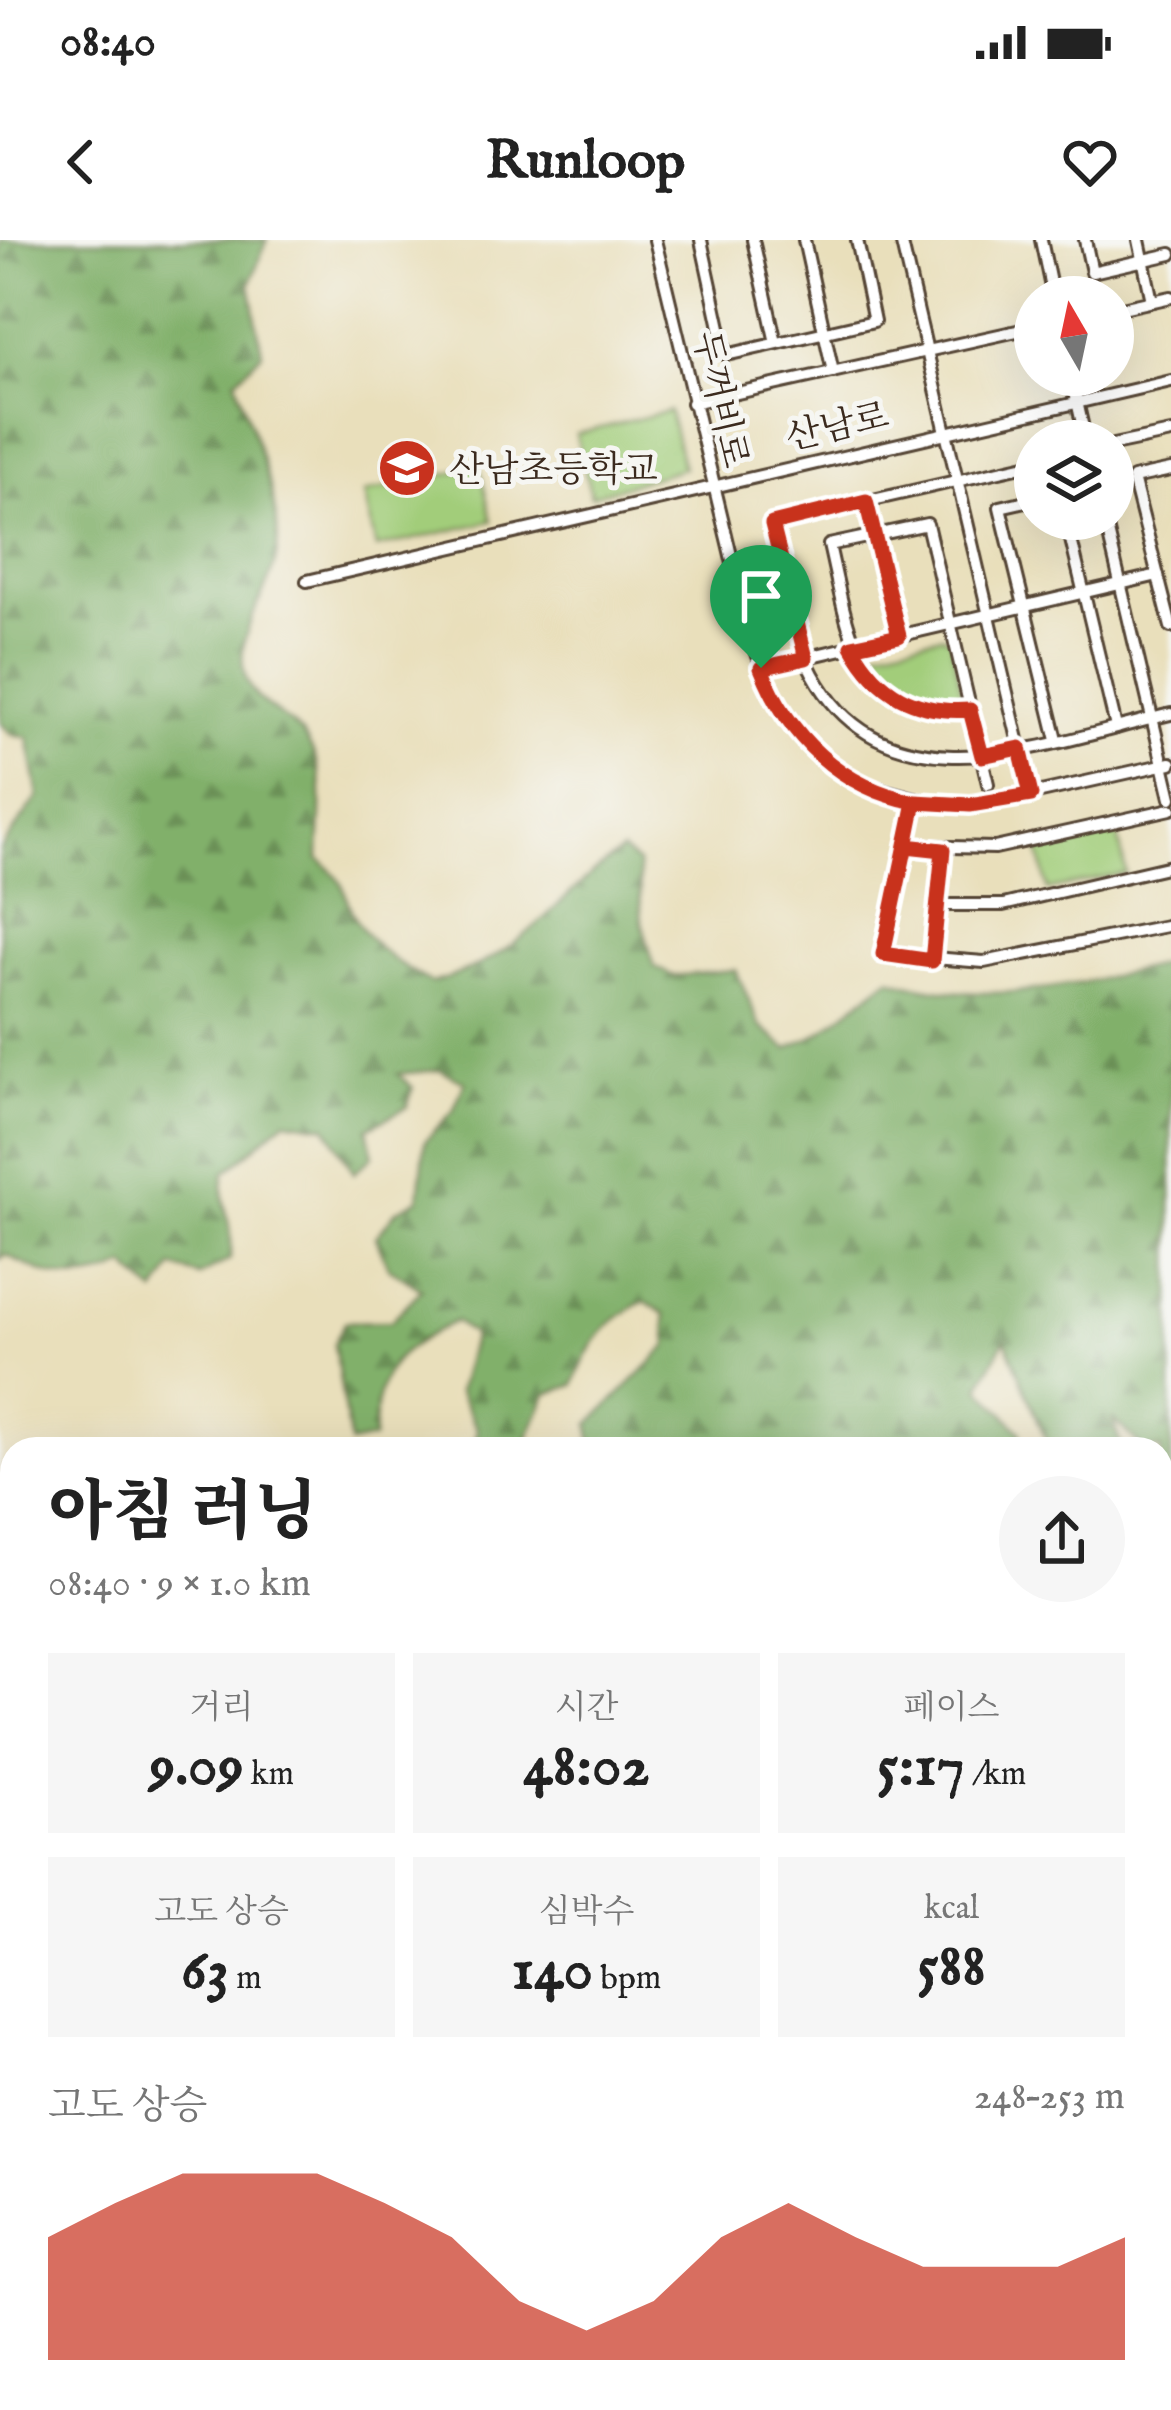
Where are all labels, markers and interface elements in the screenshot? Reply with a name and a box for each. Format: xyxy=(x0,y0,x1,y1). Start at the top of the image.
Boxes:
text: 08:40 xyxy=(60,14,156,71)
text: Runloop xyxy=(486,128,685,197)
icon: back xyxy=(48,129,114,195)
icon: heart xyxy=(1057,129,1123,195)
north arrow xyxy=(1014,276,1134,396)
map controls xyxy=(1014,276,1134,540)
street label: 두꺼비로 xyxy=(681,327,757,473)
street label: 산남로 xyxy=(782,394,894,462)
button: layers xyxy=(1014,420,1134,540)
school or university icon: 산남초등학교 xyxy=(376,437,438,499)
place label: 산남초등학교 xyxy=(449,448,658,494)
pin xyxy=(710,545,812,668)
icon: arrive xyxy=(728,563,794,629)
text: 아침 러닝 xyxy=(48,1473,317,1557)
button: share xyxy=(999,1476,1125,1602)
text: 08:40 · 9 × 1.0 km xyxy=(48,1560,311,1609)
text: 거리 xyxy=(190,1688,253,1730)
text: 시간 xyxy=(555,1688,618,1730)
text: 페이스 xyxy=(904,1688,999,1730)
text: 9.09 xyxy=(149,1730,244,1806)
text: 48:02 xyxy=(523,1730,650,1806)
text: 5:17 xyxy=(877,1730,965,1806)
text: km xyxy=(244,1754,294,1796)
text: /km xyxy=(965,1754,1026,1796)
text: kcal xyxy=(924,1888,979,1930)
text: 고도 상승 xyxy=(154,1892,289,1934)
text: 심박수 xyxy=(539,1892,634,1934)
text: 588 xyxy=(917,1930,986,2006)
text: 63 xyxy=(181,1934,229,2010)
text: 140 xyxy=(512,1934,593,2010)
text: m xyxy=(229,1958,262,2000)
text: bpm xyxy=(593,1958,661,2000)
text: 248–253 m xyxy=(974,2073,1125,2122)
text: 고도 상승 xyxy=(48,2083,207,2132)

